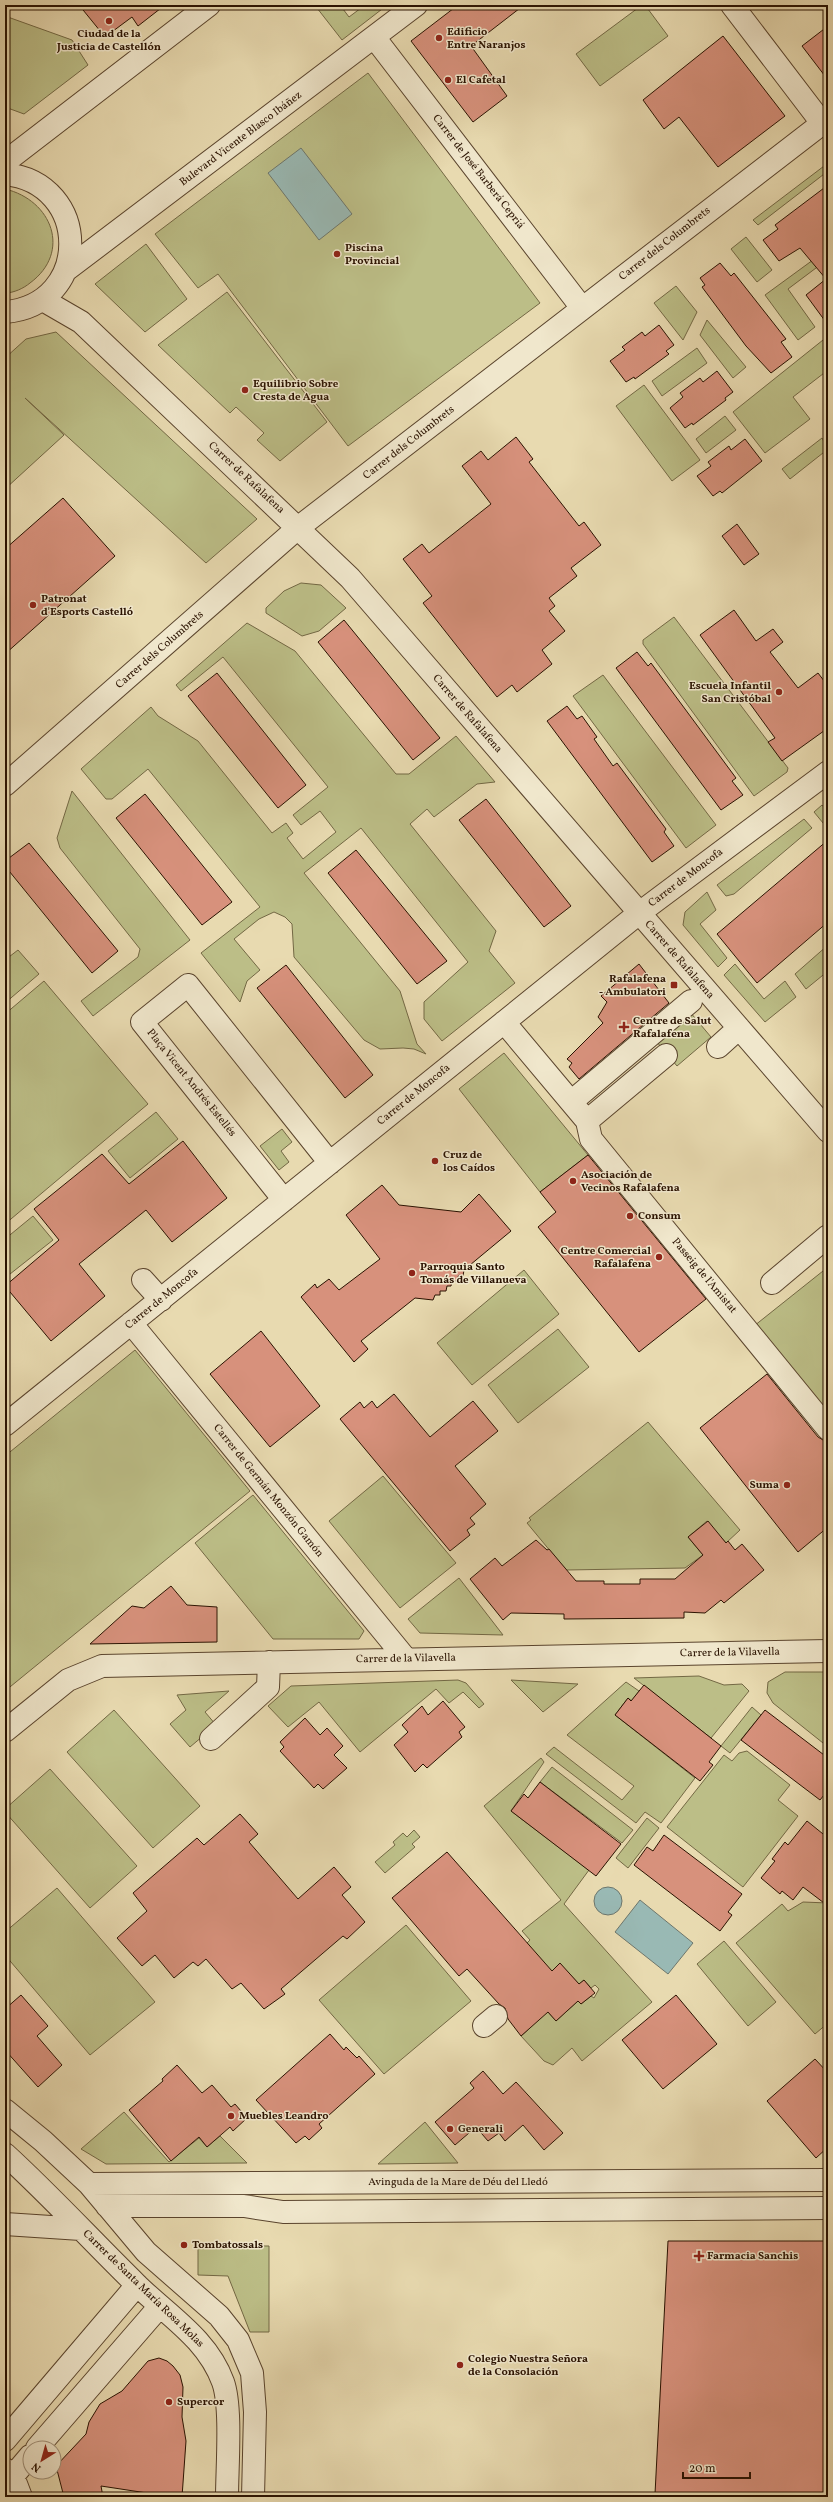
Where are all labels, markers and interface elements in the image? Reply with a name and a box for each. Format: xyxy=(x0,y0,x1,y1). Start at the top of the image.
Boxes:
marker: Ciudad de la Justicia de Castellón xyxy=(104,16,114,26)
place label: Edificio Entre Naranjos xyxy=(447,25,525,53)
place label: Ciudad de la Justicia de Castellón xyxy=(56,27,161,55)
marker: Edificio Entre Naranjos xyxy=(434,33,444,43)
place label: El Cafetal xyxy=(456,73,506,88)
marker: El Cafetal xyxy=(443,75,453,85)
street label: Bulevard Vicente Blasco Ibáñez xyxy=(177,88,306,190)
street label: Carrer de José Barberá Cepriá xyxy=(428,112,528,233)
street label: Carrer dels Columbrets xyxy=(616,203,714,284)
place label: Piscina Provincial xyxy=(345,241,399,269)
marker: Piscina Provincial xyxy=(332,249,342,259)
place label: Equilibrio Sobre Cresta de Agua xyxy=(253,377,339,405)
marker: Equilibrio Sobre Cresta de Agua xyxy=(240,385,250,395)
street label: Carrer dels Columbrets xyxy=(360,402,458,483)
street label: Carrer de Rafalafena xyxy=(204,439,288,518)
place label: Patronat d'Esports Castelló xyxy=(41,592,133,620)
marker: Patronat d'Esports Castelló xyxy=(28,600,38,610)
street label: Carrer dels Columbrets xyxy=(113,607,207,692)
street label: Carrer de Rafalafena xyxy=(429,672,506,757)
place label: Escuela Infantil San Cristóbal xyxy=(689,679,771,707)
marker: Escuela Infantil San Cristóbal xyxy=(774,687,784,697)
street label: Carrer de Moncofa xyxy=(646,845,727,911)
street label: Carrer de Rafalafena xyxy=(641,918,718,1003)
place label: Rafalafena - Ambulatori xyxy=(599,972,666,1000)
marker: Rafalafena - Ambulatori xyxy=(669,980,679,990)
place label: Centre de Salut Rafalafena xyxy=(633,1014,711,1042)
marker: Centre de Salut Rafalafena xyxy=(618,1021,630,1033)
street label: Plaça Vicent Andrés Estellés xyxy=(143,1026,239,1140)
street label: Carrer de Moncofa xyxy=(374,1061,454,1129)
place label: Cruz de los Caídos xyxy=(443,1148,495,1176)
marker: Cruz de los Caídos xyxy=(430,1156,440,1166)
place label: Asociación de Vecinos Rafalafena xyxy=(581,1168,680,1196)
marker: Asociación de Vecinos Rafalafena xyxy=(568,1176,578,1186)
place label: Consum xyxy=(638,1209,681,1224)
marker: Consum xyxy=(625,1211,635,1221)
street label: Passeig de l'Amistat xyxy=(668,1235,740,1317)
place label: Centre Comercial Rafalafena xyxy=(561,1244,651,1272)
marker: Centre Comercial Rafalafena xyxy=(654,1252,664,1262)
place label: Parroquia Santo Tomás de Villanueva xyxy=(420,1260,526,1288)
street label: Carrer de Moncofa xyxy=(122,1265,202,1333)
marker: Parroquia Santo Tomás de Villanueva xyxy=(407,1268,417,1278)
street label: Carrer de Germán Monzón Gamón xyxy=(209,1421,327,1561)
place label: Suma xyxy=(750,1478,779,1493)
marker: Suma xyxy=(782,1480,792,1490)
street label: Carrer de la Vilavella xyxy=(680,1645,781,1661)
street label: Carrer de la Vilavella xyxy=(356,1651,457,1667)
place label: Muebles Leandro xyxy=(239,2109,328,2124)
marker: Muebles Leandro xyxy=(226,2111,236,2121)
place label: Generali xyxy=(458,2122,503,2137)
marker: Generali xyxy=(445,2124,455,2134)
street label: Avinguda de la Mare de Déu del Lledó xyxy=(368,2175,548,2190)
street label: Carrer de Santa María Rosa Molas xyxy=(79,2227,207,2351)
place label: Tombatossals xyxy=(192,2238,263,2253)
marker: Tombatossals xyxy=(179,2240,189,2250)
place label: Farmacia Sanchis xyxy=(707,2249,798,2264)
marker: Farmacia Sanchis xyxy=(694,2251,704,2261)
place label: Colegio Nuestra Señora de la Consolación xyxy=(468,2352,588,2380)
marker: Colegio Nuestra Señora de la Consolación xyxy=(455,2360,465,2370)
place label: Supercor xyxy=(177,2395,225,2410)
marker: Supercor xyxy=(164,2397,174,2407)
north arrow xyxy=(22,2440,62,2480)
scale bar xyxy=(683,2454,750,2480)
text: N xyxy=(29,2458,45,2475)
text: 20 m xyxy=(689,2461,716,2477)

